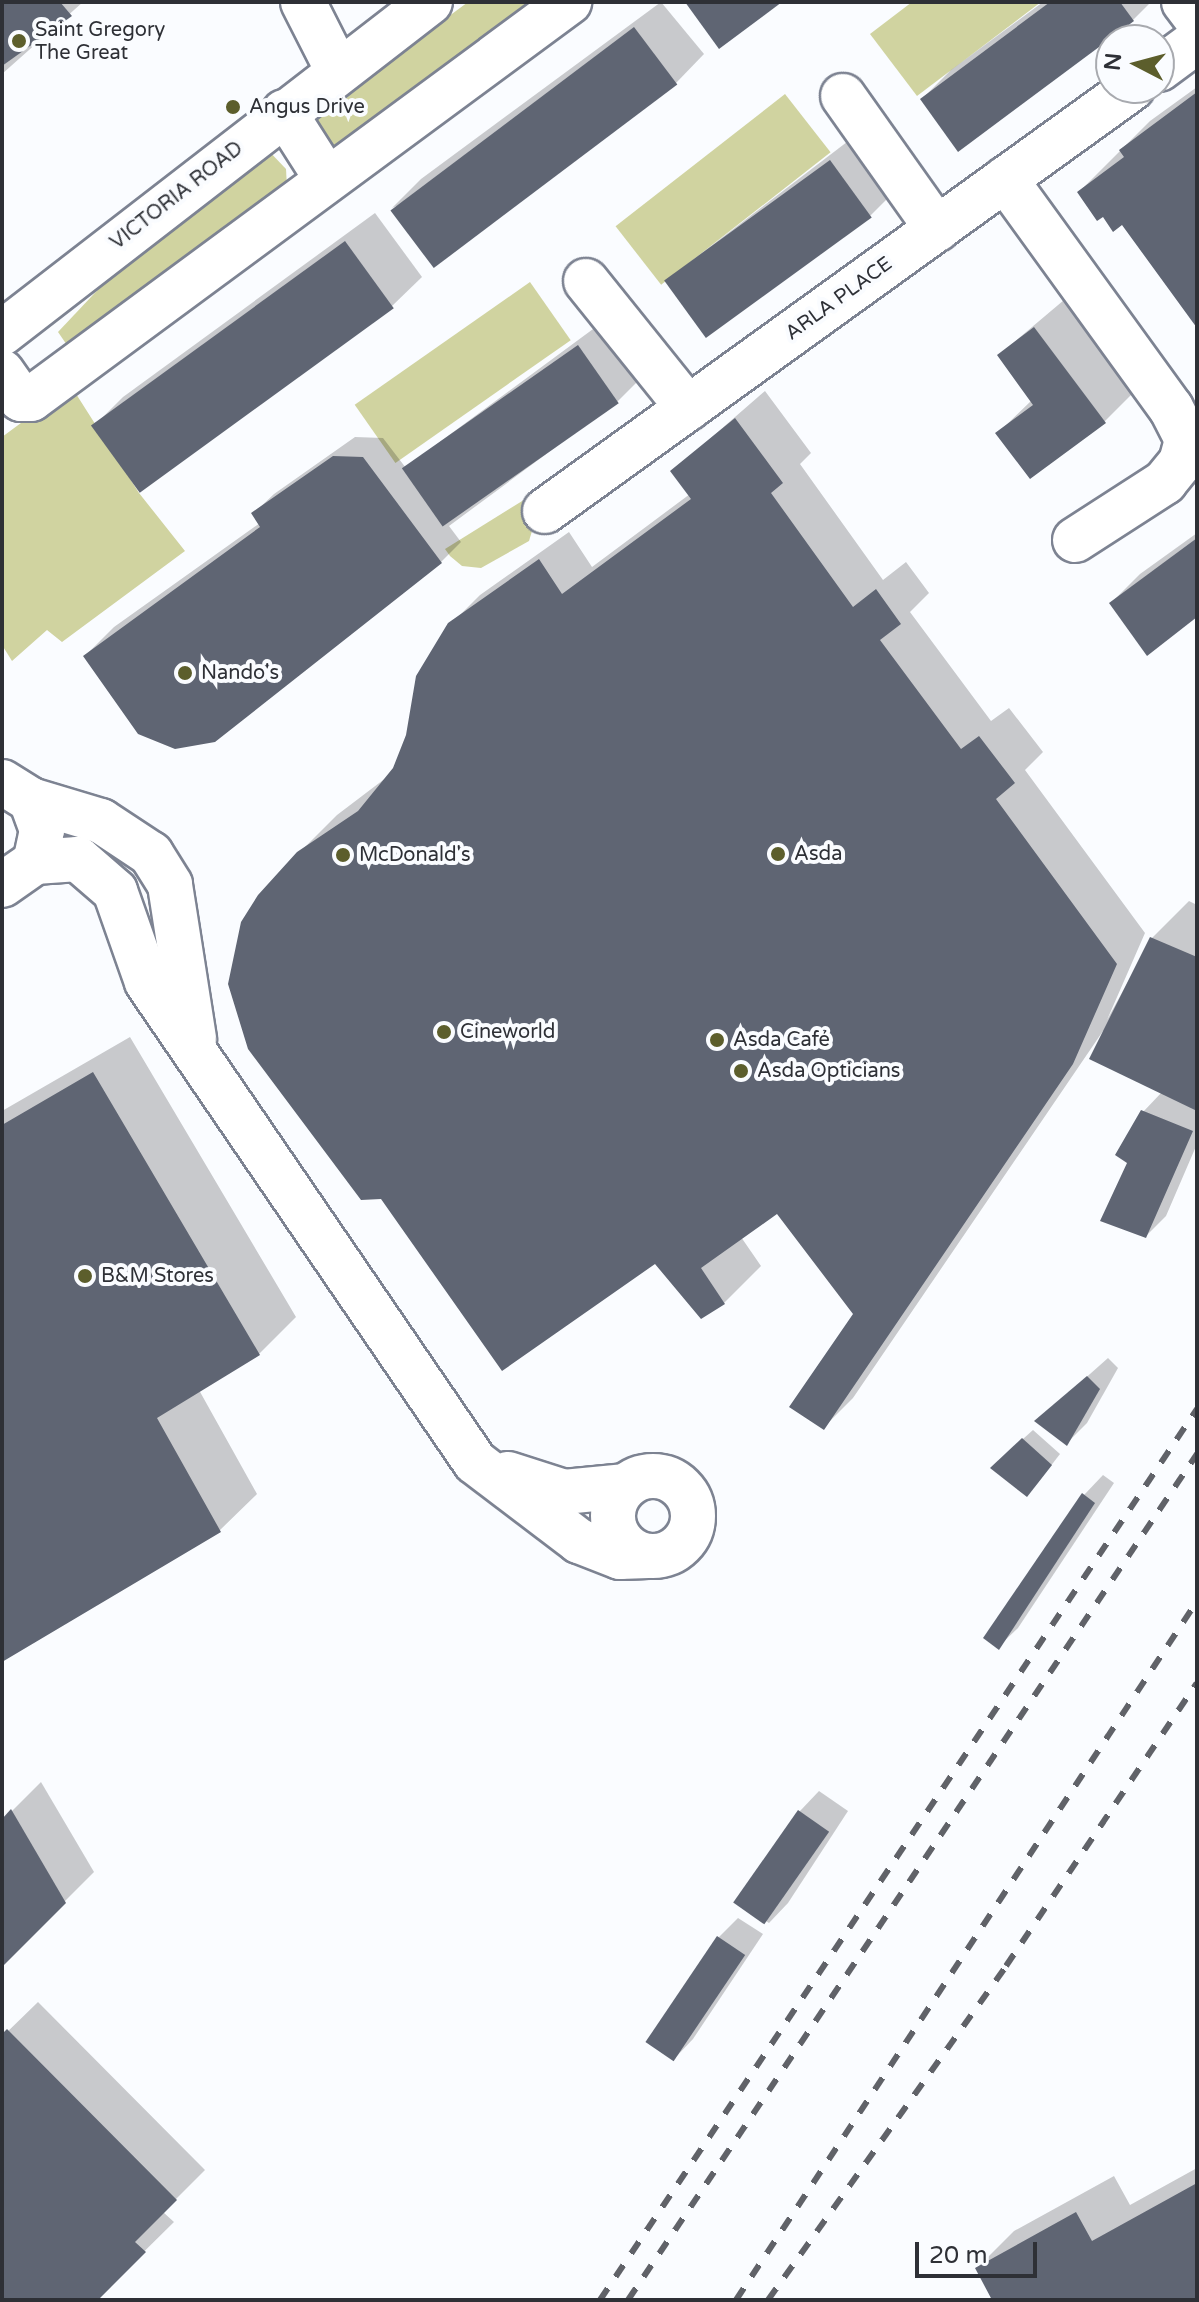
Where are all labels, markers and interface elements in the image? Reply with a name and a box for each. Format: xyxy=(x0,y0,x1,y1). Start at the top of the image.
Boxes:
place label: Saint Gregory The Great xyxy=(35,18,165,65)
north arrow xyxy=(1095,24,1175,104)
marker: Saint Gregory The Great xyxy=(10,32,28,50)
text: N xyxy=(1099,52,1127,72)
place label: Angus Drive xyxy=(249,95,365,119)
marker: Angus Drive xyxy=(224,98,242,116)
street label: VICTORIA ROAD xyxy=(106,137,248,255)
street label: ARLA PLACE xyxy=(781,252,897,346)
place label: Nando's xyxy=(201,661,279,685)
marker: Nando's xyxy=(176,664,194,682)
place label: Asda xyxy=(794,842,842,866)
place label: McDonald's xyxy=(359,843,471,867)
marker: Asda xyxy=(769,845,787,863)
marker: McDonald's xyxy=(334,846,352,864)
place label: Cineworld xyxy=(460,1020,555,1044)
marker: Cineworld xyxy=(435,1023,453,1041)
place label: Asda Café xyxy=(733,1028,830,1052)
marker: Asda Café xyxy=(708,1031,726,1049)
place label: Asda Opticians xyxy=(757,1059,900,1083)
marker: Asda Opticians xyxy=(732,1062,750,1080)
place label: B&M Stores xyxy=(101,1264,214,1288)
marker: B&M Stores xyxy=(76,1267,94,1285)
scale bar xyxy=(919,2226,1041,2276)
text: 20 m xyxy=(929,2241,987,2270)

